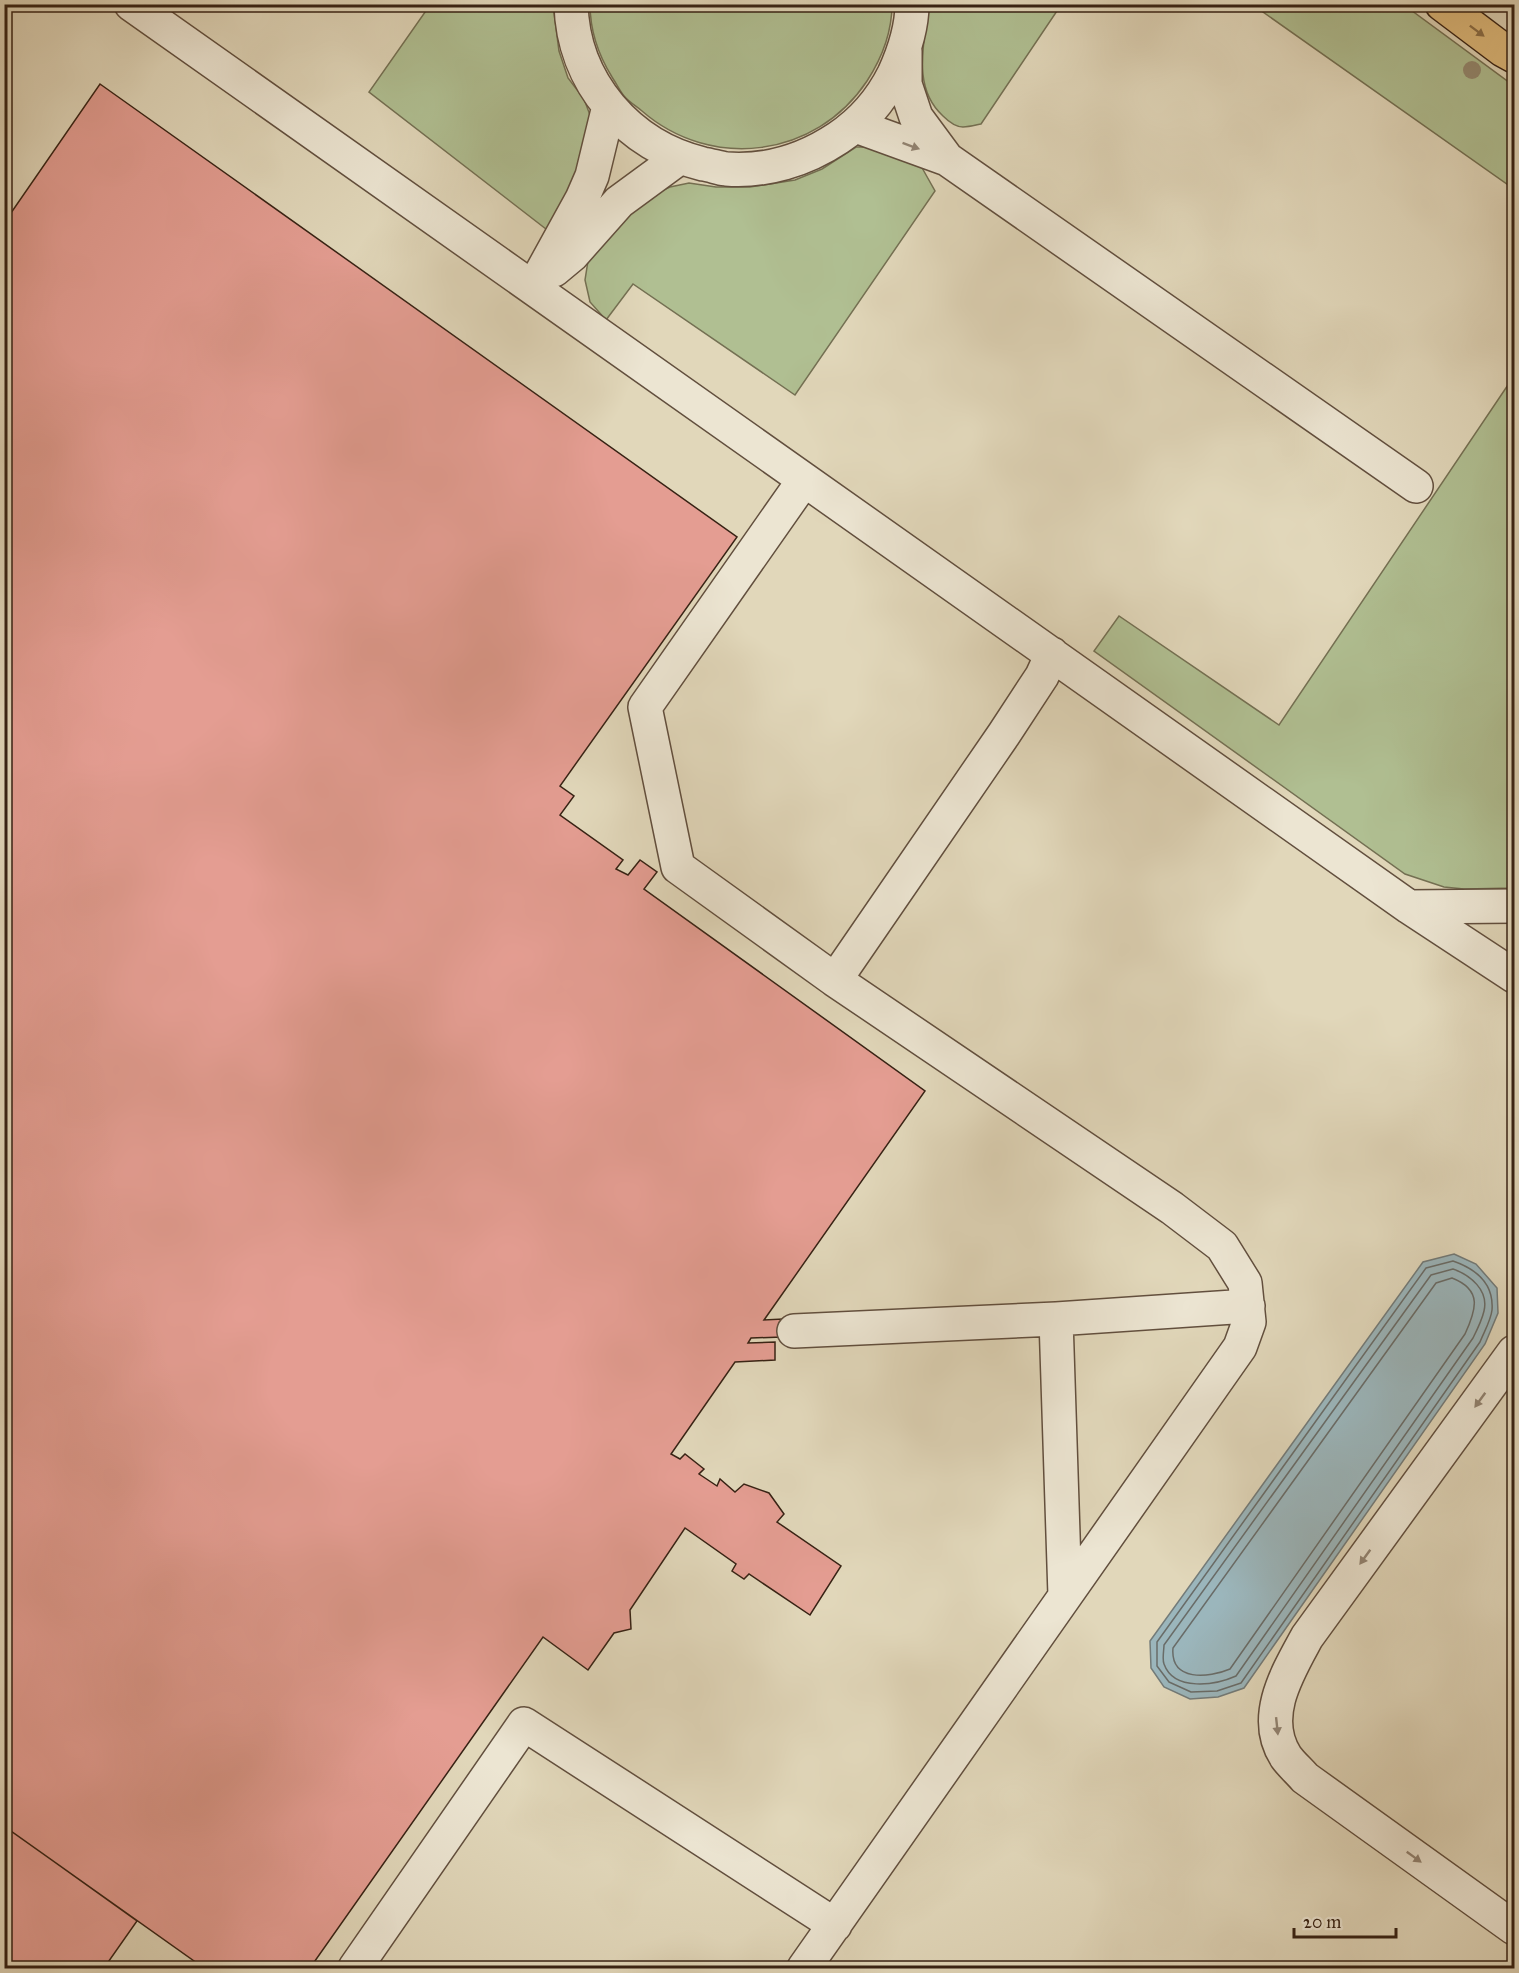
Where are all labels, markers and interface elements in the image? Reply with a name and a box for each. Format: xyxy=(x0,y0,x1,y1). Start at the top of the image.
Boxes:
one-way arrow xyxy=(1470,25,1485,37)
one-way arrow xyxy=(902,141,920,151)
one-way arrow xyxy=(1474,1391,1486,1407)
one-way arrow xyxy=(1359,1549,1371,1565)
one-way arrow xyxy=(1272,1717,1282,1736)
one-way arrow xyxy=(1406,1850,1421,1862)
scale bar xyxy=(1294,1901,1396,1939)
text: 20 m xyxy=(1303,1911,1341,1933)

